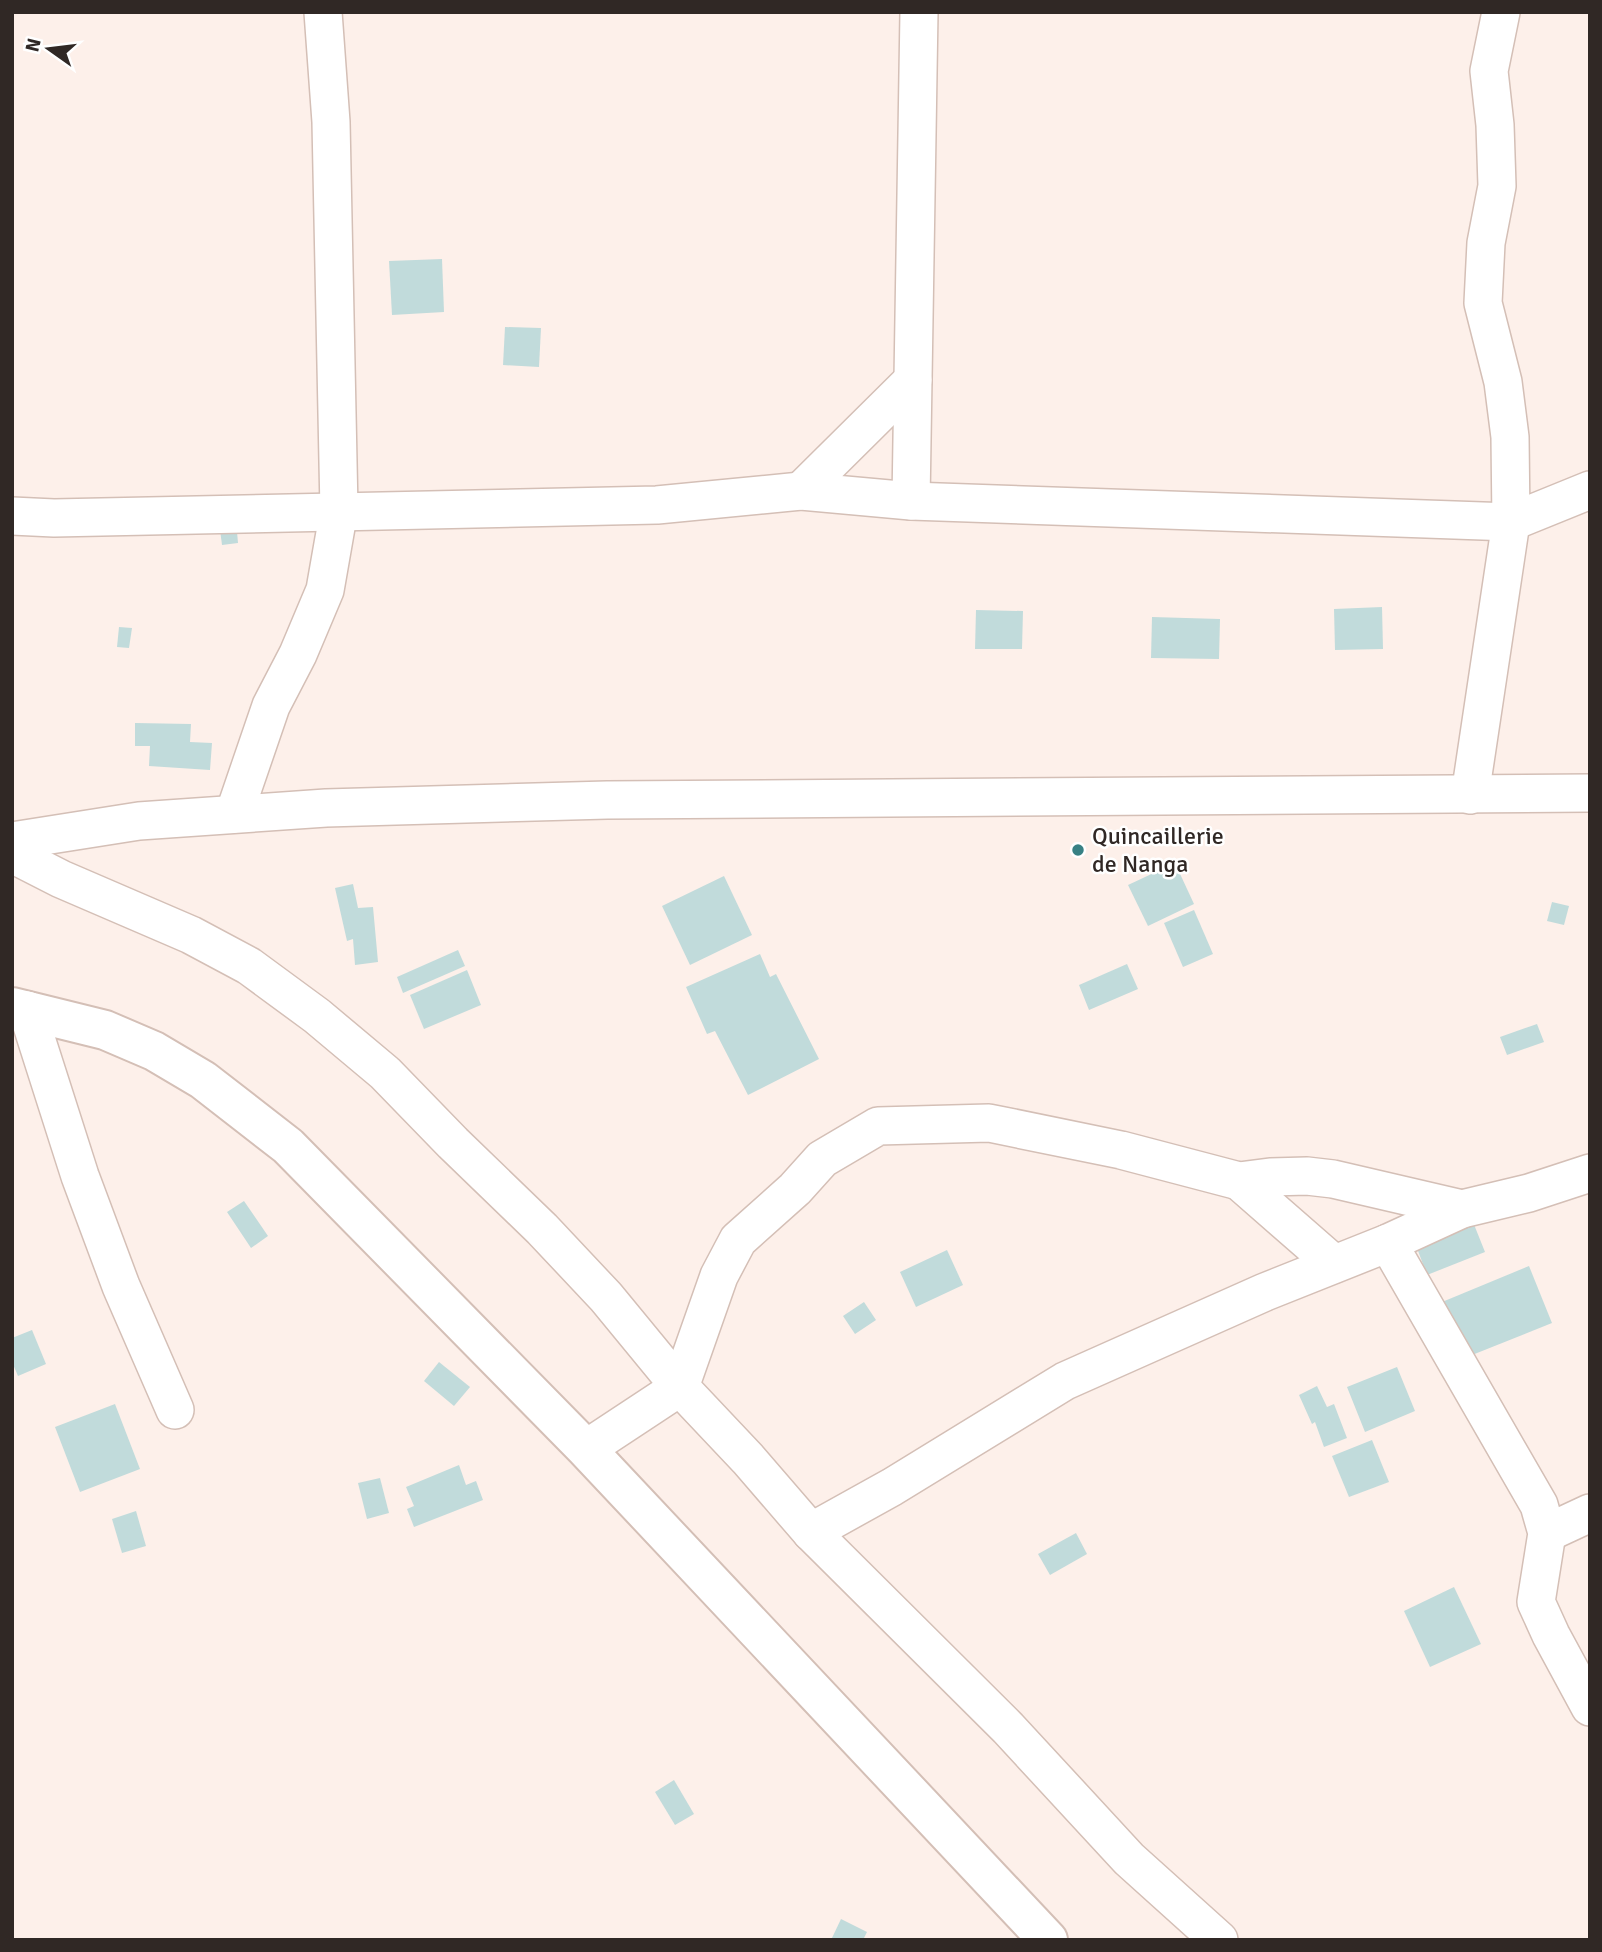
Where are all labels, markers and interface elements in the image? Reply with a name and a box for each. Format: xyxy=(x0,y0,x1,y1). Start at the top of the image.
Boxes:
north arrow xyxy=(14,14,84,84)
text: N xyxy=(20,36,47,54)
place label: Quincaillerie de Nanga xyxy=(1092,821,1224,879)
marker: Quincaillerie de Nanga xyxy=(1070,842,1086,858)

